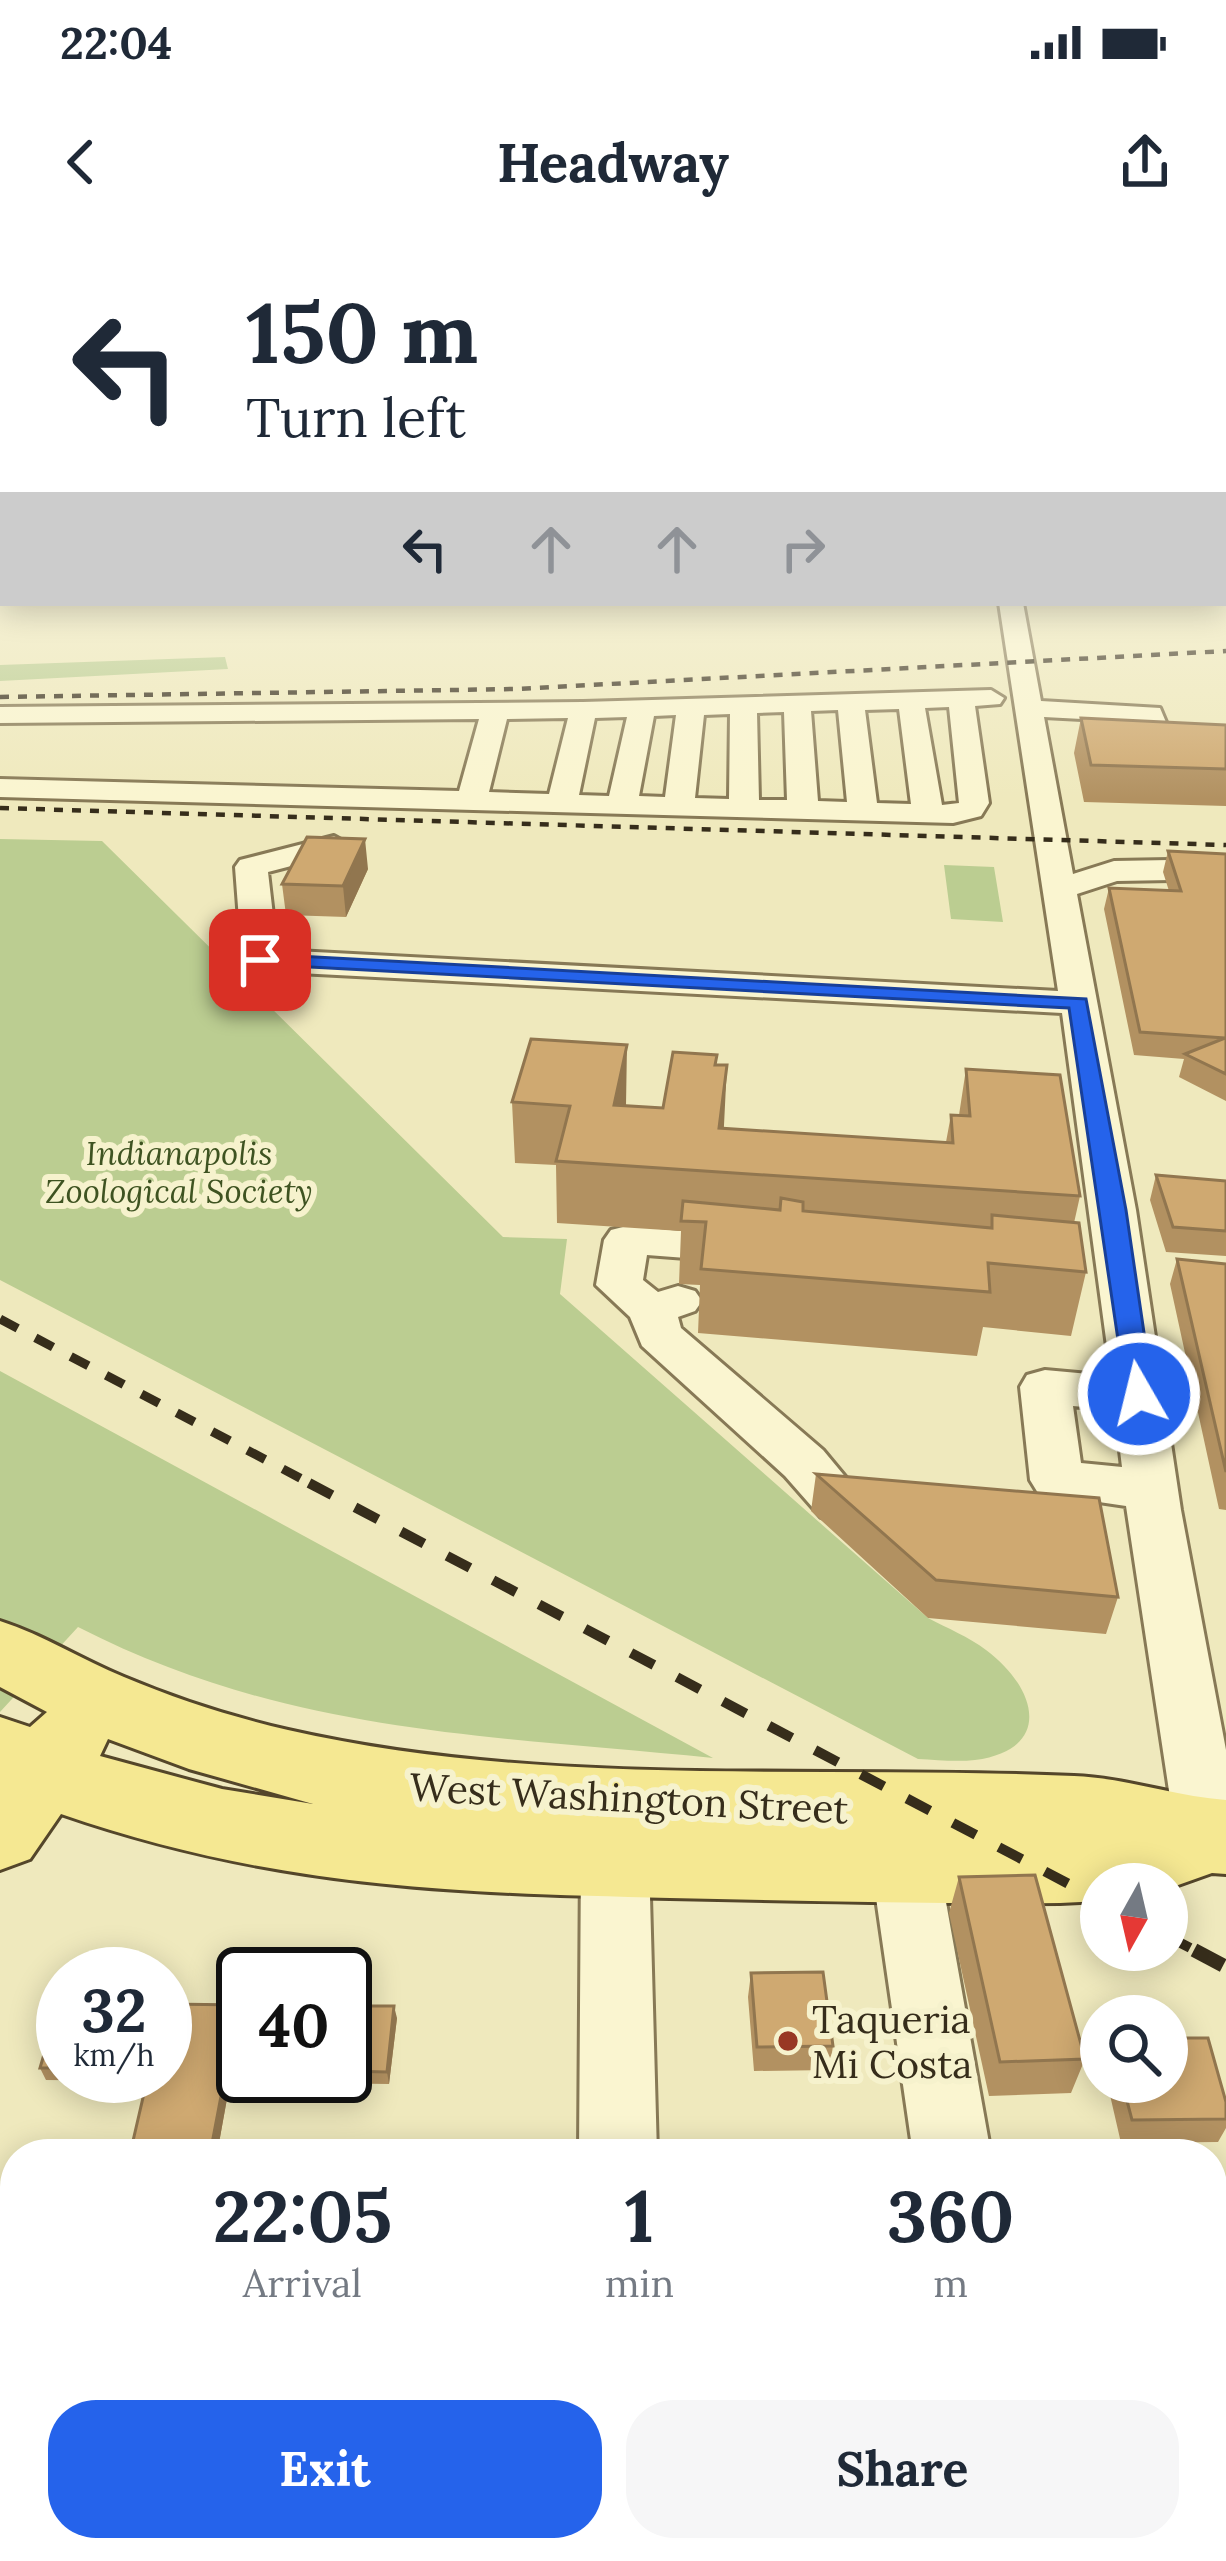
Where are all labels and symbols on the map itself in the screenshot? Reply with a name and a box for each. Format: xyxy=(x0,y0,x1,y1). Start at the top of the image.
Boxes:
pin xyxy=(209,909,311,1011)
park label: Indianapolis Zoological Society xyxy=(45,1132,313,1212)
position arrow xyxy=(1076,1331,1202,1457)
street label: West Washington Street xyxy=(408,1762,850,1834)
north arrow xyxy=(1080,1863,1188,1971)
speed limit sign: 40 xyxy=(216,1947,372,2103)
place label: Taqueria Mi Costa xyxy=(812,1994,972,2089)
marker: Taqueria Mi Costa xyxy=(775,2028,801,2054)

